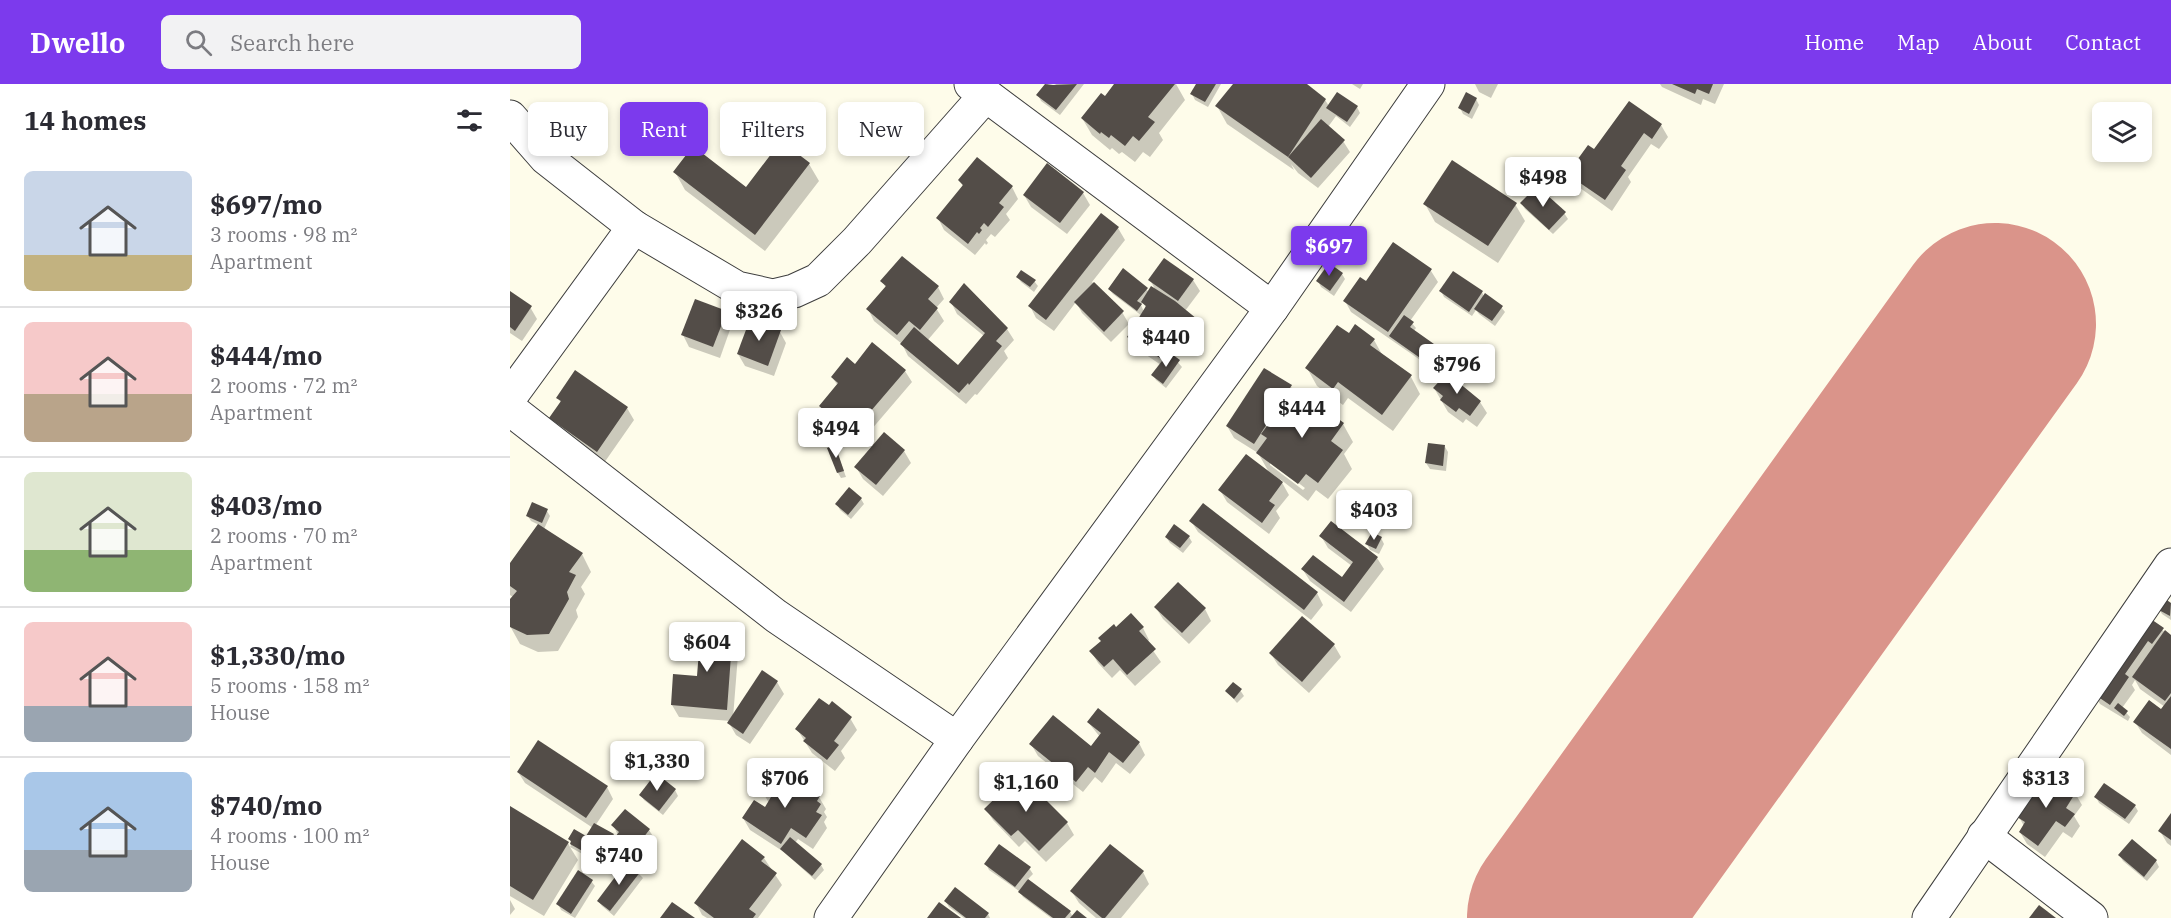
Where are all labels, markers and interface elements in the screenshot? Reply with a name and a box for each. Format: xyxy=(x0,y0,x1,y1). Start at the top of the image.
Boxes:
search box xyxy=(161,15,581,69)
text: Dwello xyxy=(30,24,125,61)
icon: search xyxy=(182,26,215,59)
text: Search here xyxy=(230,28,354,57)
text: Home xyxy=(1804,28,1864,56)
text: Map xyxy=(1897,28,1940,56)
text: About xyxy=(1973,28,2032,56)
text: Contact xyxy=(2065,28,2141,56)
chip: Buy xyxy=(528,102,608,156)
chip: Rent xyxy=(620,102,708,156)
chip: Filters xyxy=(720,102,826,156)
chip: New xyxy=(838,102,924,156)
map controls xyxy=(2092,102,2152,162)
button: layers xyxy=(2092,102,2152,162)
text: 14 homes xyxy=(24,103,146,137)
icon: filters xyxy=(453,104,486,137)
pin: $498 xyxy=(1507,157,1579,208)
text: $498 xyxy=(1519,163,1567,190)
text: $697/mo xyxy=(210,187,322,221)
icon: home xyxy=(72,195,144,267)
text: 3 rooms · 98 m² xyxy=(210,221,357,248)
pin: $697 xyxy=(1293,226,1365,277)
text: $697 xyxy=(1305,232,1353,259)
text: Apartment xyxy=(210,248,313,275)
pin: $326 xyxy=(723,291,795,342)
text: $326 xyxy=(735,297,783,324)
pin: $440 xyxy=(1130,317,1202,368)
text: $440 xyxy=(1142,323,1190,350)
text: $444/mo xyxy=(210,338,322,372)
pin: $796 xyxy=(1421,344,1493,395)
icon: home xyxy=(72,346,144,418)
text: $796 xyxy=(1433,350,1481,377)
text: 2 rooms · 72 m² xyxy=(210,372,357,399)
pin: $444 xyxy=(1266,388,1338,439)
text: $444 xyxy=(1278,394,1326,421)
text: Apartment xyxy=(210,399,313,426)
pin: $494 xyxy=(800,408,872,459)
text: $494 xyxy=(812,414,860,441)
text: $403/mo xyxy=(210,488,322,522)
pin: $403 xyxy=(1338,490,1410,541)
icon: home xyxy=(72,496,144,568)
text: $403 xyxy=(1350,496,1398,523)
text: 2 rooms · 70 m² xyxy=(210,522,357,549)
text: Apartment xyxy=(210,549,313,576)
pin: $604 xyxy=(671,622,743,673)
text: $604 xyxy=(683,628,731,655)
text: $1,330/mo xyxy=(210,638,345,672)
icon: home xyxy=(72,646,144,718)
text: 5 rooms · 158 m² xyxy=(210,672,369,699)
text: House xyxy=(210,699,270,726)
pin: $1,330 xyxy=(608,741,706,792)
text: $1,330 xyxy=(624,747,690,774)
pin: $706 xyxy=(749,758,821,809)
pin: $313 xyxy=(2010,758,2082,809)
pin: $1,160 xyxy=(977,762,1075,813)
text: $706 xyxy=(761,764,809,791)
text: $313 xyxy=(2022,764,2070,791)
text: $1,160 xyxy=(993,768,1059,795)
text: $740/mo xyxy=(210,788,322,822)
icon: home xyxy=(72,796,144,868)
text: 4 rooms · 100 m² xyxy=(210,822,369,849)
pin: $740 xyxy=(583,835,655,886)
text: $740 xyxy=(595,841,643,868)
text: House xyxy=(210,849,270,876)

